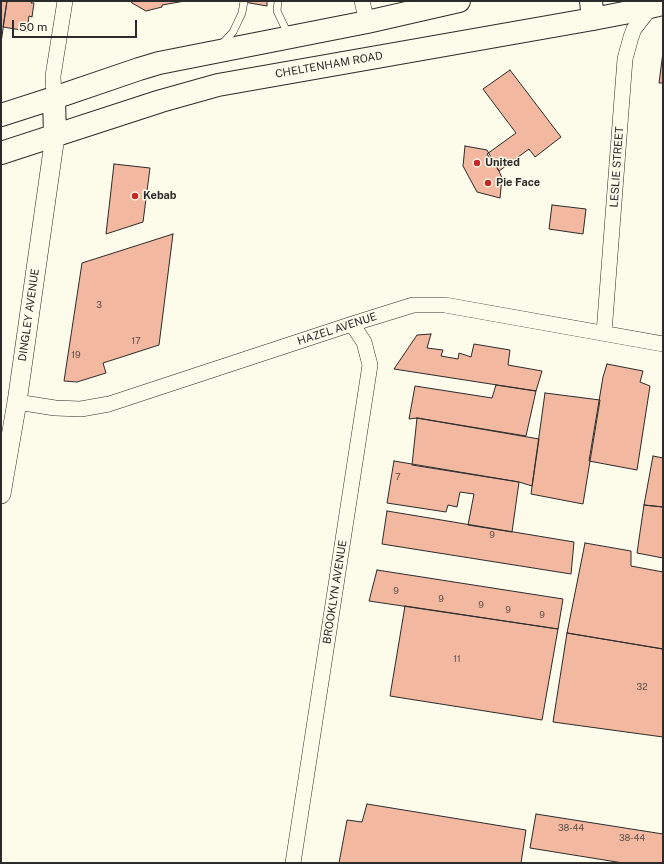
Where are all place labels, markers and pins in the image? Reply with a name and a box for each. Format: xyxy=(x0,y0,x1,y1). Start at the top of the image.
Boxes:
place label: United xyxy=(485,156,520,170)
marker: United xyxy=(472,158,482,168)
place label: Pie Face xyxy=(496,176,540,190)
marker: Pie Face xyxy=(483,178,493,188)
place label: Kebab xyxy=(143,189,176,203)
marker: Kebab xyxy=(130,191,140,201)

